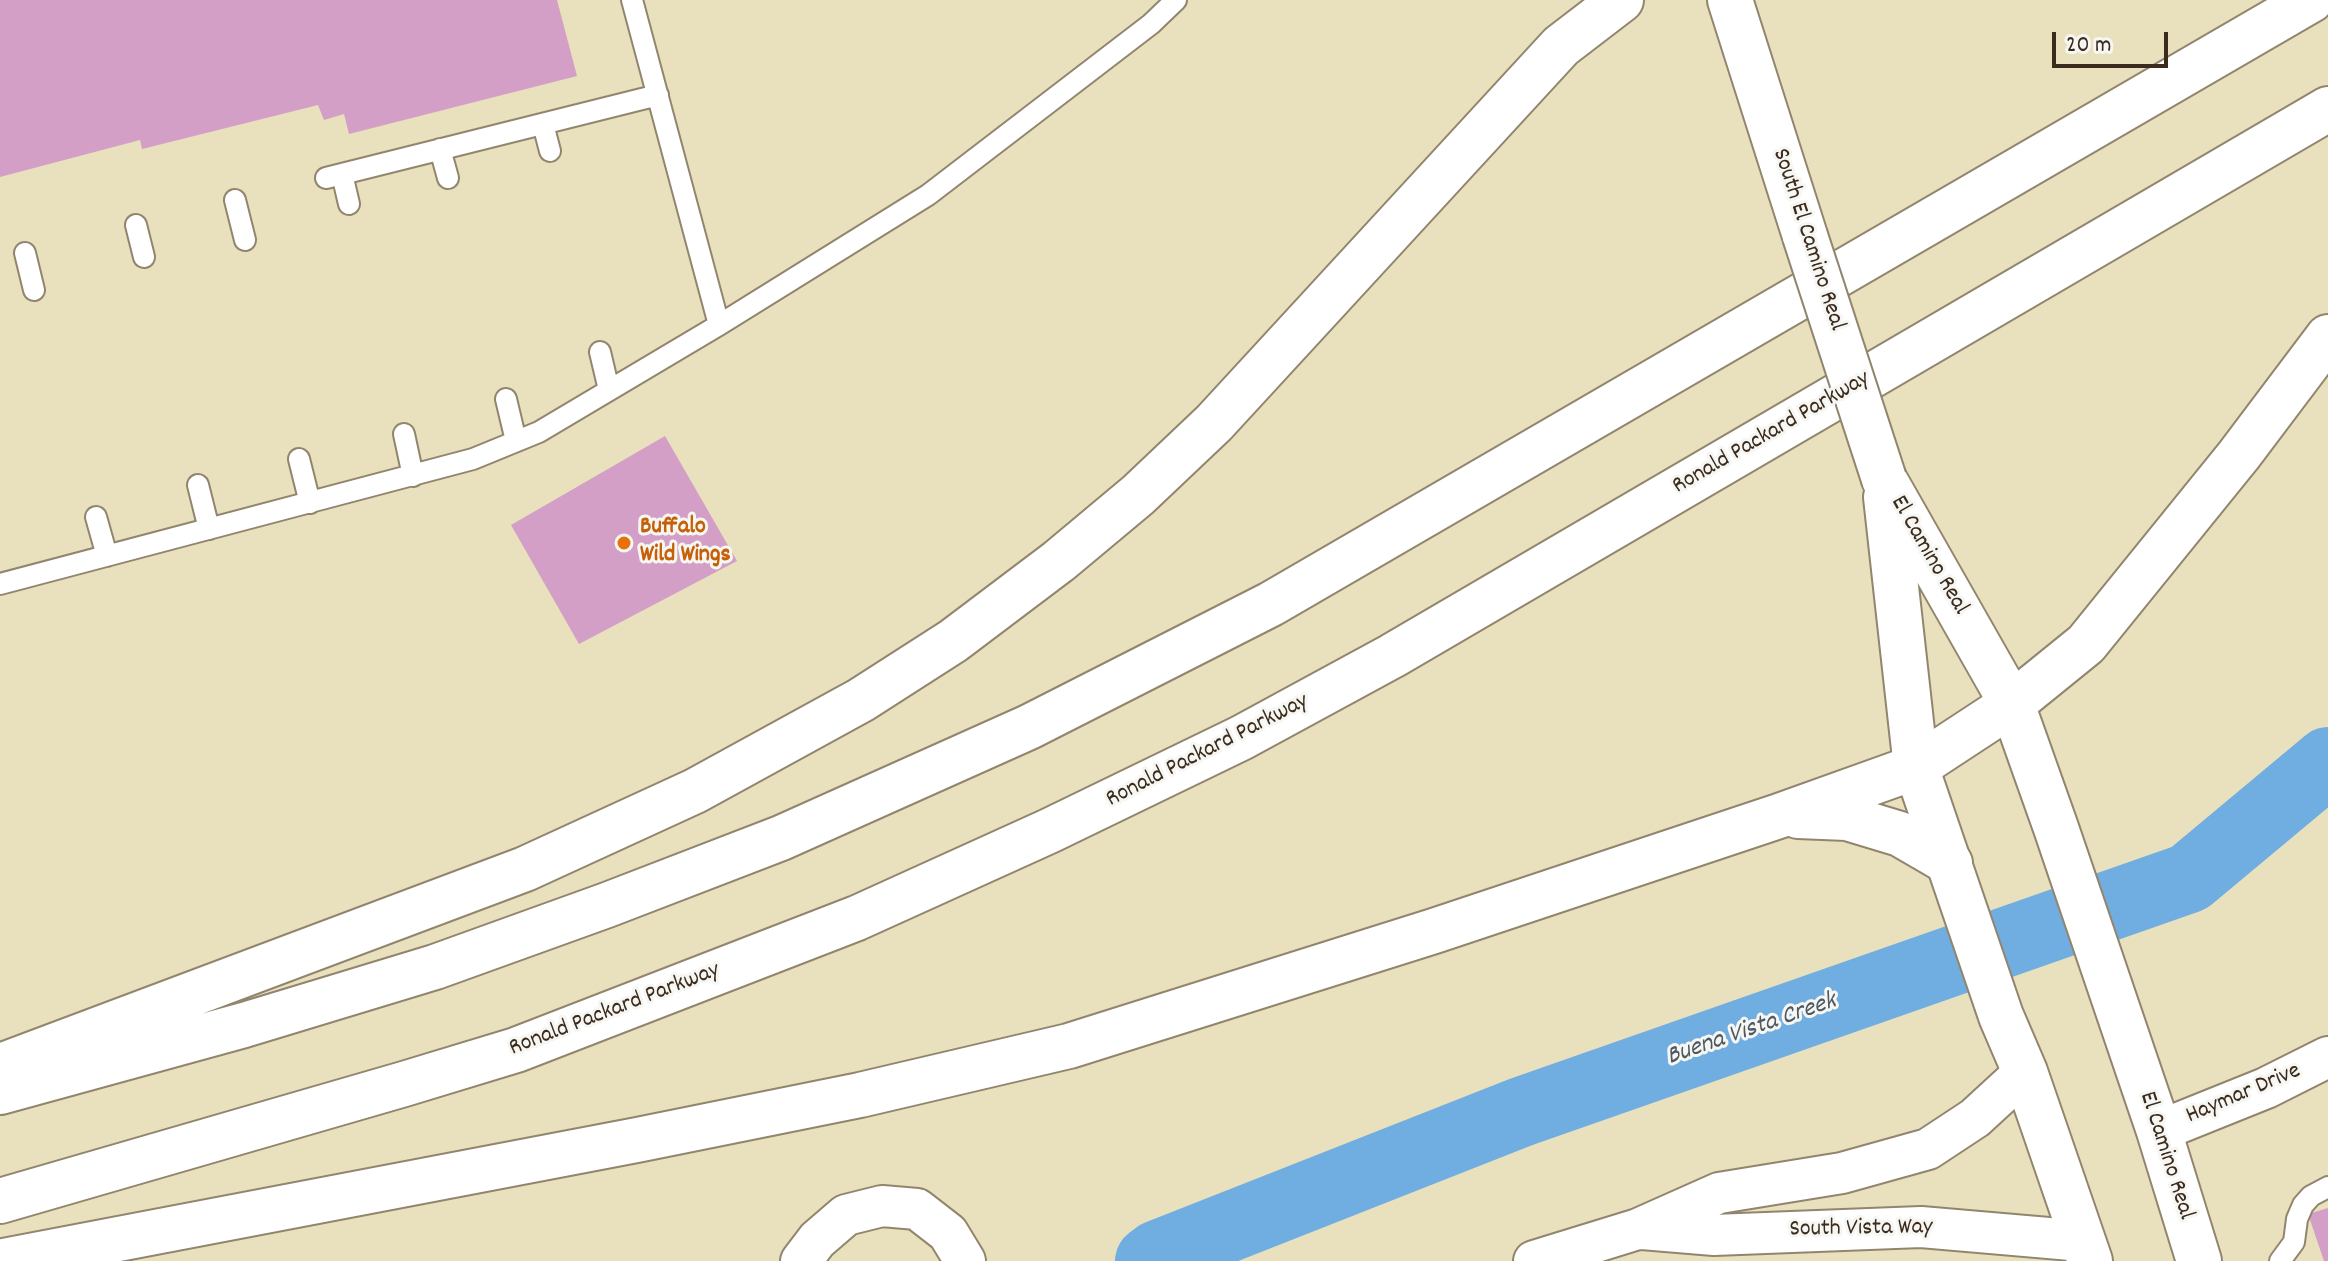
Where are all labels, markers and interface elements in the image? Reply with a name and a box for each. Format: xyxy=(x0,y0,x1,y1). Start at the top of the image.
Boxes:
scale bar xyxy=(2056,16,2172,66)
text: 20 m xyxy=(2066,29,2112,63)
street label: South El Camino Real xyxy=(1764,145,1850,335)
street label: Ronald Packard Parkway xyxy=(1668,366,1876,502)
street label: El Camino Real xyxy=(1882,491,1974,621)
place label: Buffalo Wild Wings xyxy=(640,515,731,571)
marker: Buffalo Wild Wings xyxy=(615,534,633,552)
street label: Ronald Packard Parkway xyxy=(1102,689,1314,815)
street label: Ronald Packard Parkway xyxy=(506,958,724,1064)
water label: Buena Vista Creek xyxy=(1663,987,1841,1075)
street label: Haymar Drive xyxy=(2182,1058,2306,1132)
street label: El Camino Real xyxy=(2131,1089,2199,1223)
street label: South Vista Way xyxy=(1789,1214,1933,1246)

